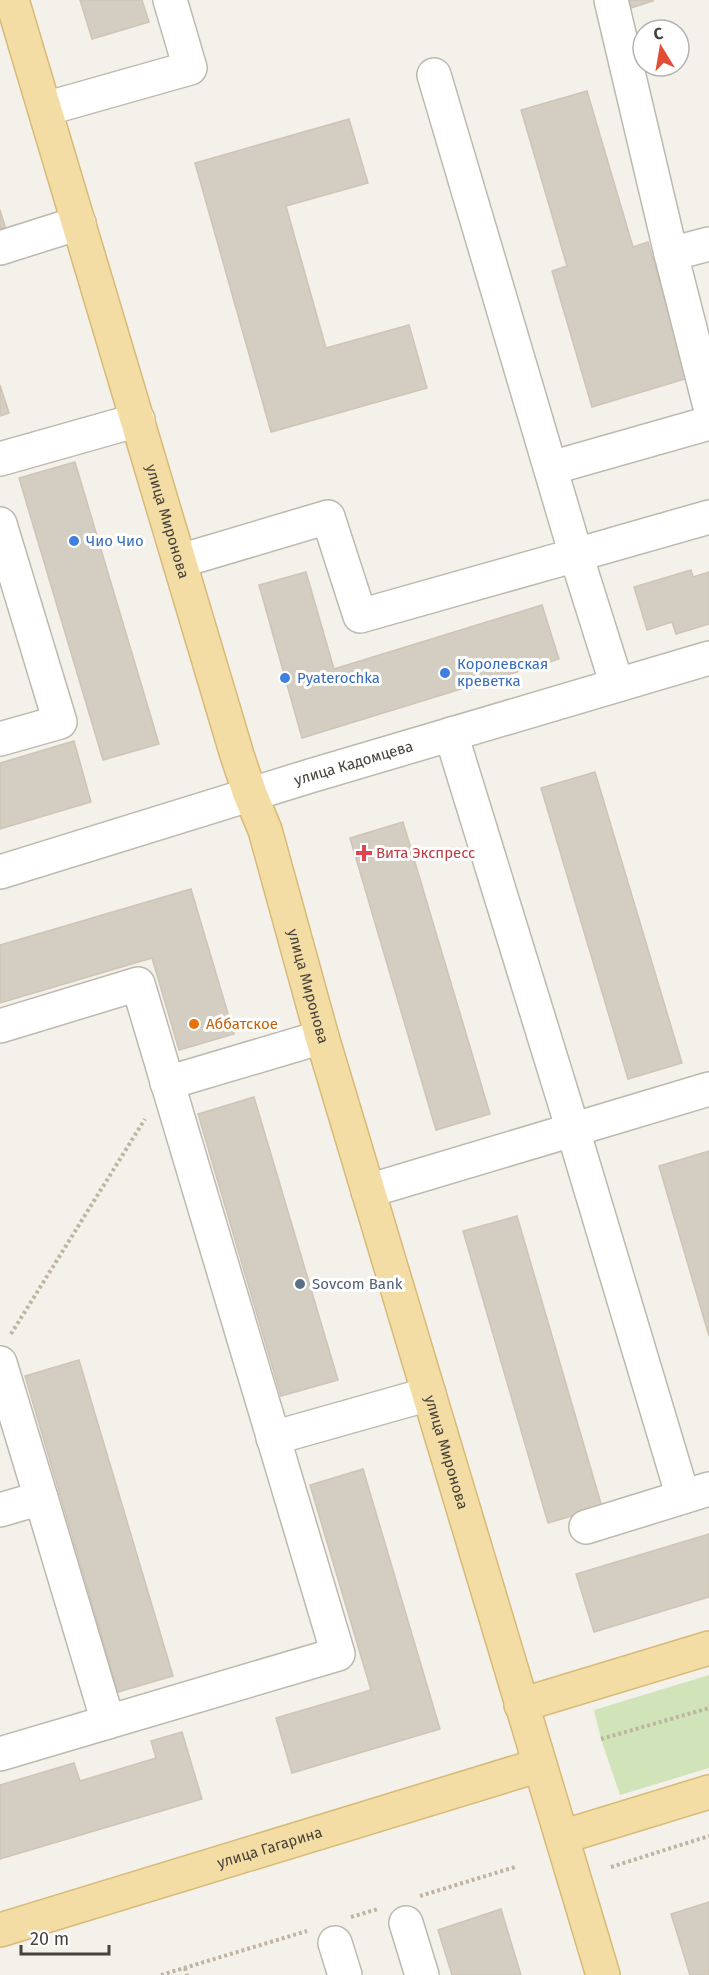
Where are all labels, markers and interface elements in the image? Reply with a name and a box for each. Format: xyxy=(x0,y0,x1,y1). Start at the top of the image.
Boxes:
north arrow xyxy=(631,18,691,78)
text: С xyxy=(652,23,665,44)
street label: улица Миронова xyxy=(142,462,193,581)
place label: Чио Чио xyxy=(86,532,144,550)
marker: Чио Чио xyxy=(67,534,81,548)
place label: Королевская креветка xyxy=(457,655,548,690)
marker: Королевская креветка xyxy=(438,666,452,680)
place label: Pyaterochka xyxy=(297,669,380,687)
marker: Pyaterochka xyxy=(278,671,292,685)
street label: улица Кадомцева xyxy=(292,737,415,789)
place label: Вита Экспресс xyxy=(376,844,475,862)
marker: Вита Экспресс xyxy=(357,846,371,860)
street label: улица Миронова xyxy=(284,927,332,1046)
place label: Аббатское xyxy=(206,1015,278,1033)
marker: Аббатское xyxy=(187,1017,201,1031)
place label: Sovcom Bank xyxy=(312,1275,403,1293)
marker: Sovcom Bank xyxy=(293,1277,307,1291)
street label: улица Миронова xyxy=(421,1393,472,1511)
street label: улица Гагарина xyxy=(215,1823,325,1872)
scale bar xyxy=(21,1918,110,1956)
text: 20 m xyxy=(30,1928,69,1950)

